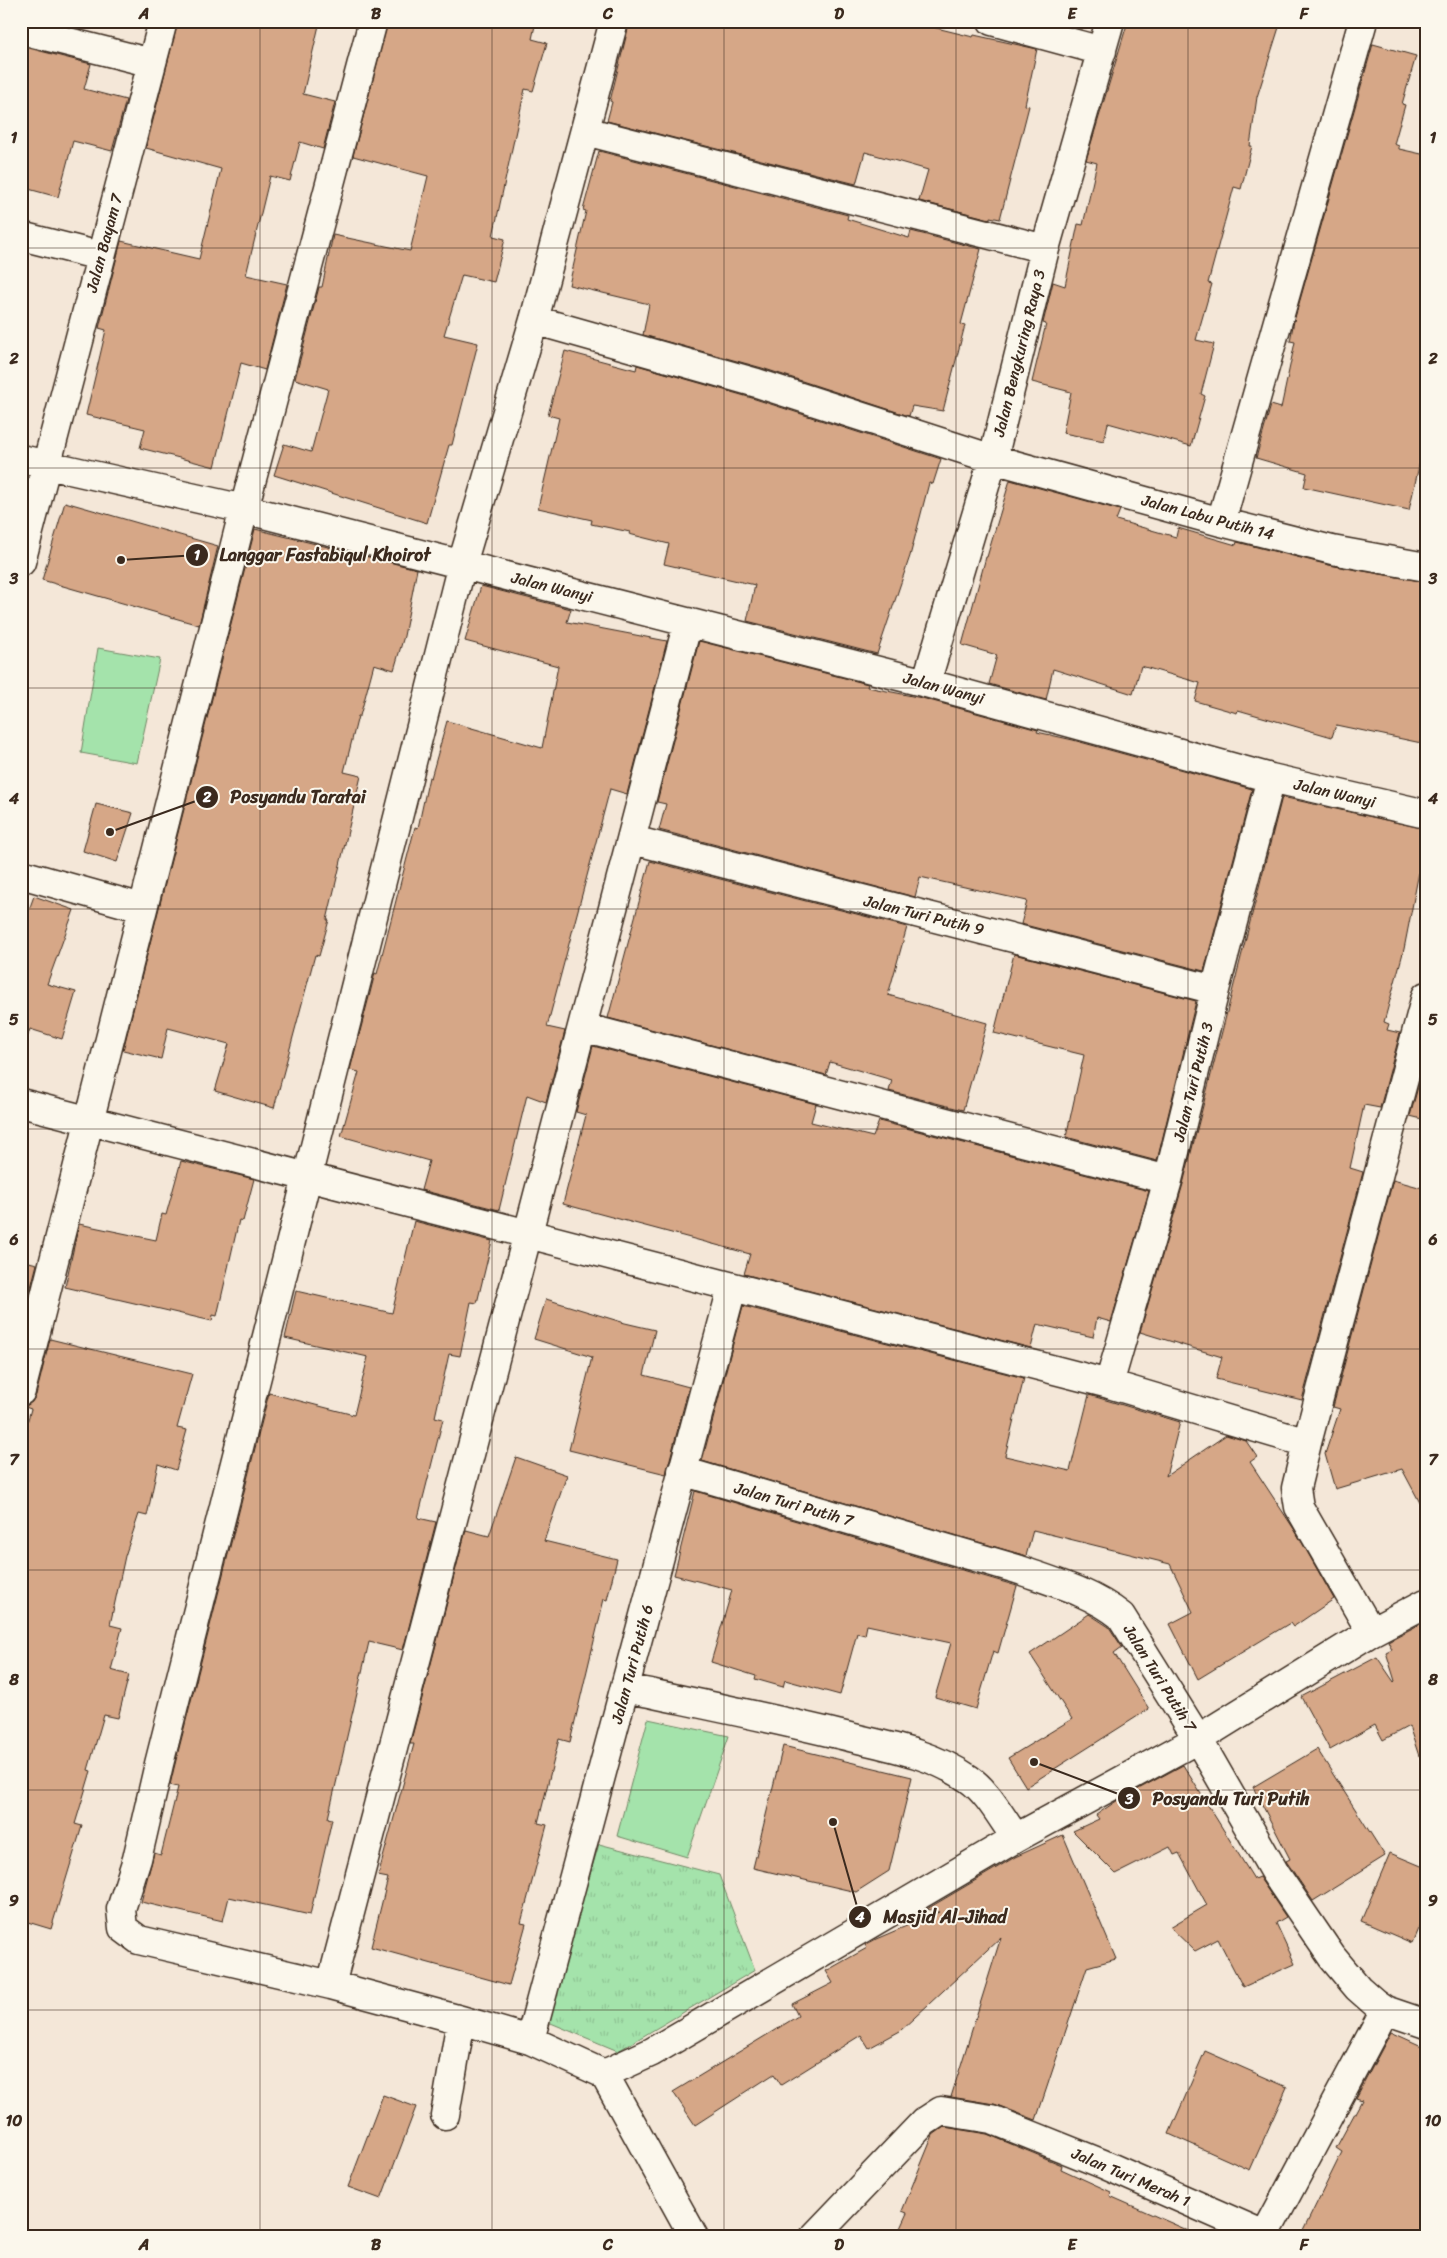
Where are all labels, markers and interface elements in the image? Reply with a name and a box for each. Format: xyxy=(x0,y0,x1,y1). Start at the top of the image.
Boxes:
text: A xyxy=(138,0,149,28)
text: B xyxy=(371,0,382,28)
text: C xyxy=(602,0,614,28)
text: D xyxy=(834,0,844,28)
text: E xyxy=(1068,0,1078,28)
text: F xyxy=(1299,0,1310,28)
text: 1 xyxy=(11,123,18,152)
text: 1 xyxy=(1430,123,1437,152)
street label: Jalan Bayam 7 xyxy=(77,190,131,297)
street label: Jalan Bengkuring Raya 3 xyxy=(984,266,1054,441)
text: 2 xyxy=(8,344,19,373)
text: 2 xyxy=(1427,344,1438,373)
street label: Jalan Labu Putih 14 xyxy=(1138,485,1278,549)
callout: Langgar Fastabiqul Khoirot xyxy=(184,538,440,571)
text: Langgar Fastabiqul Khoirot xyxy=(220,539,432,571)
text: 1 xyxy=(194,542,201,568)
street label: Jalan Wanyi xyxy=(507,563,596,611)
text: 3 xyxy=(9,564,19,593)
text: 3 xyxy=(1428,564,1438,593)
street label: Jalan Wanyi xyxy=(899,663,988,713)
street label: Jalan Wanyi xyxy=(1290,769,1379,817)
callout: Posyandu Taratai xyxy=(195,781,376,814)
text: Posyandu Taratai xyxy=(230,781,367,813)
text: 4 xyxy=(8,784,19,813)
text: 2 xyxy=(202,784,212,810)
text: 4 xyxy=(1427,784,1438,813)
street label: Jalan Turi Putih 9 xyxy=(860,886,987,944)
text: 5 xyxy=(9,1005,19,1034)
text: 5 xyxy=(1428,1005,1438,1034)
street label: Jalan Turi Putih 3 xyxy=(1164,1019,1222,1146)
text: 6 xyxy=(8,1225,19,1254)
text: 6 xyxy=(1427,1225,1438,1254)
text: 7 xyxy=(9,1445,20,1474)
text: 7 xyxy=(1428,1445,1439,1474)
street label: Jalan Turi Putih 7 xyxy=(730,1473,858,1535)
street label: Jalan Turi Putih 6 xyxy=(602,1601,662,1728)
street label: Jalan Turi Putih 7 xyxy=(1115,1618,1205,1738)
text: 8 xyxy=(8,1665,19,1694)
text: 8 xyxy=(1427,1665,1438,1694)
callout: Posyandu Turi Putih xyxy=(1116,1782,1320,1815)
text: Posyandu Turi Putih xyxy=(1152,1783,1310,1815)
text: 3 xyxy=(1124,1786,1134,1812)
text: 9 xyxy=(9,1886,19,1915)
text: 9 xyxy=(1428,1886,1438,1915)
callout: Masjid Al-Jihad xyxy=(848,1900,1017,1933)
text: Masjid Al-Jihad xyxy=(882,1901,1008,1933)
text: 4 xyxy=(854,1904,865,1930)
text: 10 xyxy=(6,2106,22,2135)
text: 10 xyxy=(1425,2106,1441,2135)
street label: Jalan Turi Merah 1 xyxy=(1066,2138,1195,2215)
text: A xyxy=(138,2230,149,2258)
text: B xyxy=(371,2230,382,2258)
text: C xyxy=(602,2230,614,2258)
text: D xyxy=(834,2230,844,2258)
text: E xyxy=(1068,2230,1078,2258)
text: F xyxy=(1299,2230,1310,2258)

